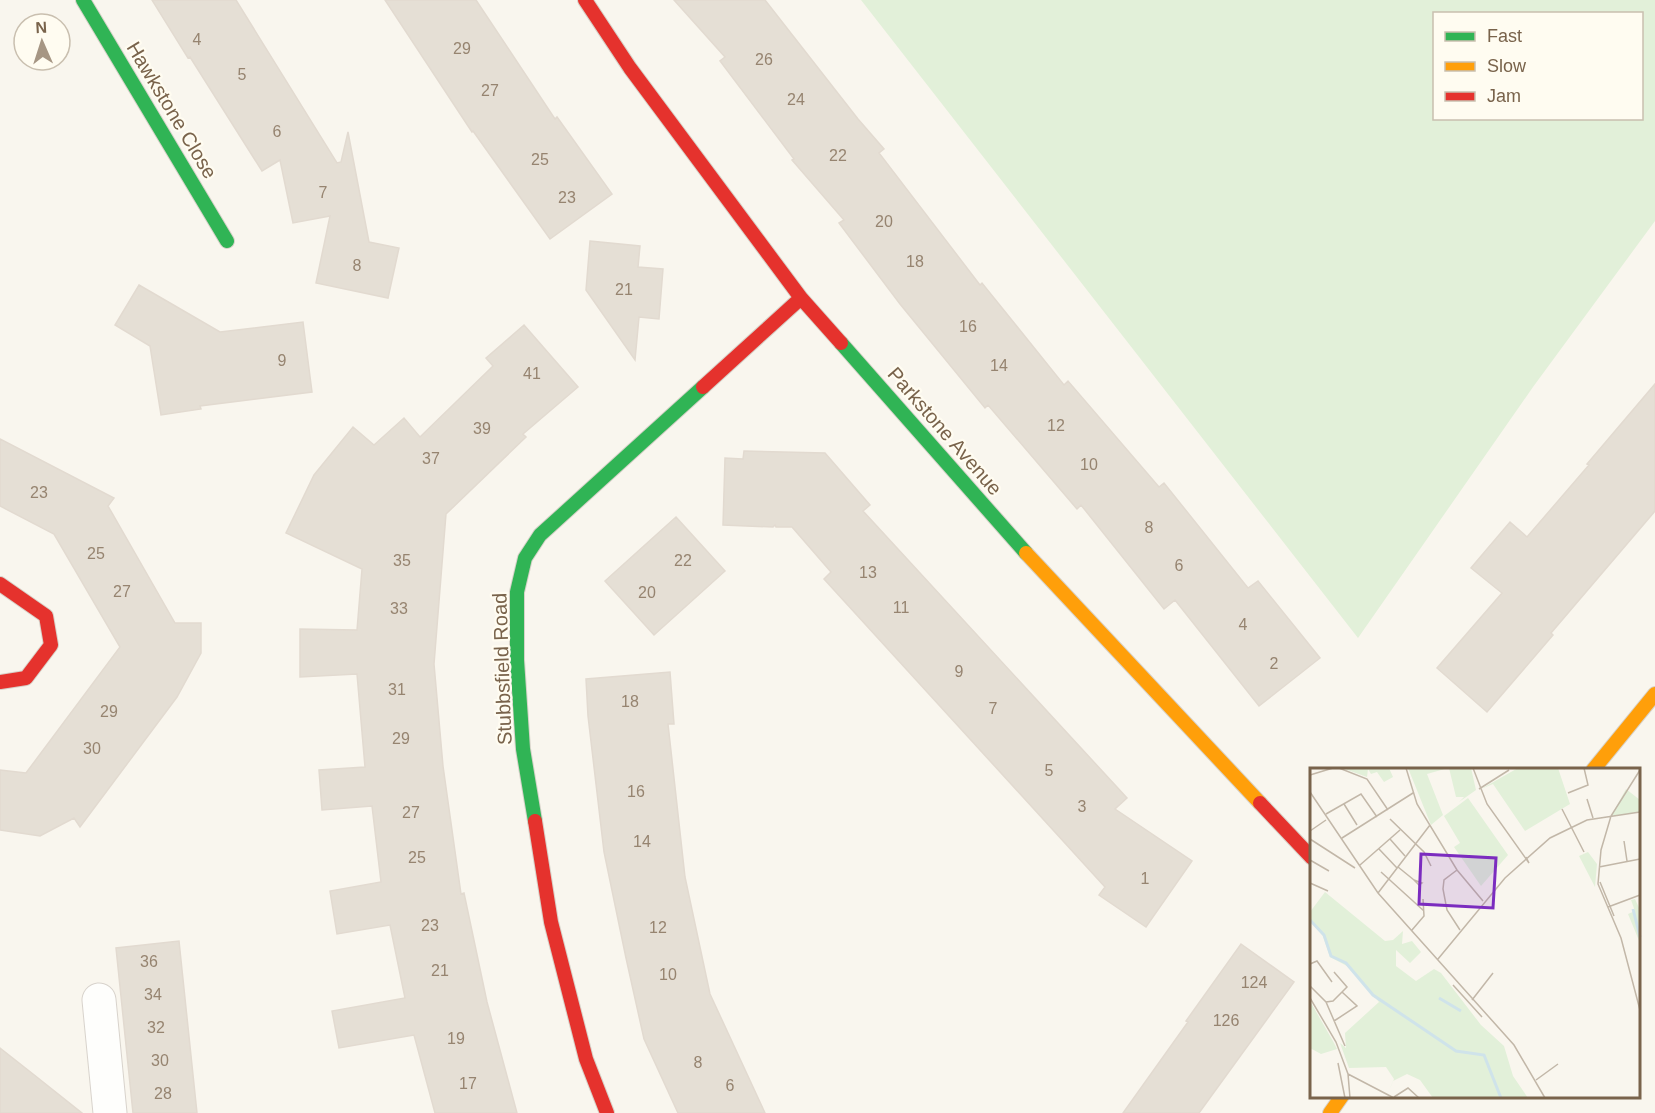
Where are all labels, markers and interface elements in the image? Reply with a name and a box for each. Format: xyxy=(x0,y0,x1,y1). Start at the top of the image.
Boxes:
north arrow xyxy=(12,12,72,72)
legend xyxy=(1433,12,1643,120)
text: N xyxy=(35,19,47,36)
text: Fast xyxy=(1487,26,1522,46)
house number: 4 xyxy=(193,31,202,48)
street label: Hawkstone Close xyxy=(122,38,222,182)
house number: 29 xyxy=(453,40,471,57)
house number: 26 xyxy=(755,51,773,68)
text: Slow xyxy=(1487,56,1527,76)
house number: 5 xyxy=(238,66,247,83)
house number: 27 xyxy=(481,82,499,99)
text: Jam xyxy=(1487,86,1521,106)
house number: 24 xyxy=(787,91,805,108)
house number: 6 xyxy=(273,123,282,140)
house number: 22 xyxy=(829,147,847,164)
house number: 25 xyxy=(531,151,549,168)
house number: 7 xyxy=(319,184,328,201)
house number: 23 xyxy=(558,189,576,206)
house number: 20 xyxy=(875,213,893,230)
house number: 18 xyxy=(906,253,924,270)
house number: 8 xyxy=(353,257,362,274)
house number: 21 xyxy=(615,281,633,298)
house number: 16 xyxy=(959,318,977,335)
house number: 9 xyxy=(278,352,287,369)
house number: 14 xyxy=(990,357,1008,374)
street label: Parkstone Avenue xyxy=(884,363,1006,499)
house number: 41 xyxy=(523,365,541,382)
house number: 12 xyxy=(1047,417,1065,434)
house number: 39 xyxy=(473,420,491,437)
house number: 37 xyxy=(422,450,440,467)
house number: 10 xyxy=(1080,456,1098,473)
house number: 23 xyxy=(30,484,48,501)
house number: 8 xyxy=(1145,519,1154,536)
house number: 25 xyxy=(87,545,105,562)
house number: 35 xyxy=(393,552,411,569)
house number: 22 xyxy=(674,552,692,569)
house number: 6 xyxy=(1175,557,1184,574)
house number: 13 xyxy=(859,564,877,581)
house number: 27 xyxy=(113,583,131,600)
house number: 20 xyxy=(638,584,656,601)
street label: Stubbsfield Road xyxy=(488,592,516,746)
house number: 11 xyxy=(893,599,909,616)
house number: 33 xyxy=(390,600,408,617)
house number: 4 xyxy=(1239,616,1248,633)
house number: 2 xyxy=(1270,655,1279,672)
house number: 9 xyxy=(955,663,964,680)
house number: 31 xyxy=(388,681,406,698)
house number: 18 xyxy=(621,693,639,710)
house number: 7 xyxy=(989,700,998,717)
house number: 29 xyxy=(100,703,118,720)
house number: 29 xyxy=(392,730,410,747)
house number: 30 xyxy=(83,740,101,757)
house number: 5 xyxy=(1045,762,1054,779)
inset map xyxy=(1310,768,1640,1098)
house number: 16 xyxy=(627,783,645,800)
house number: 3 xyxy=(1078,798,1087,815)
house number: 27 xyxy=(402,804,420,821)
house number: 14 xyxy=(633,833,651,850)
house number: 25 xyxy=(408,849,426,866)
house number: 1 xyxy=(1141,870,1150,887)
house number: 23 xyxy=(421,917,439,934)
house number: 12 xyxy=(649,919,667,936)
house number: 36 xyxy=(140,953,158,970)
house number: 21 xyxy=(431,962,449,979)
house number: 10 xyxy=(659,966,677,983)
house number: 124 xyxy=(1241,974,1267,991)
house number: 34 xyxy=(144,986,162,1003)
house number: 126 xyxy=(1213,1012,1239,1029)
house number: 32 xyxy=(147,1019,165,1036)
house number: 19 xyxy=(447,1030,465,1047)
house number: 30 xyxy=(151,1052,169,1069)
house number: 8 xyxy=(694,1054,703,1071)
house number: 17 xyxy=(459,1075,477,1092)
house number: 6 xyxy=(726,1077,735,1094)
house number: 28 xyxy=(154,1085,172,1102)

